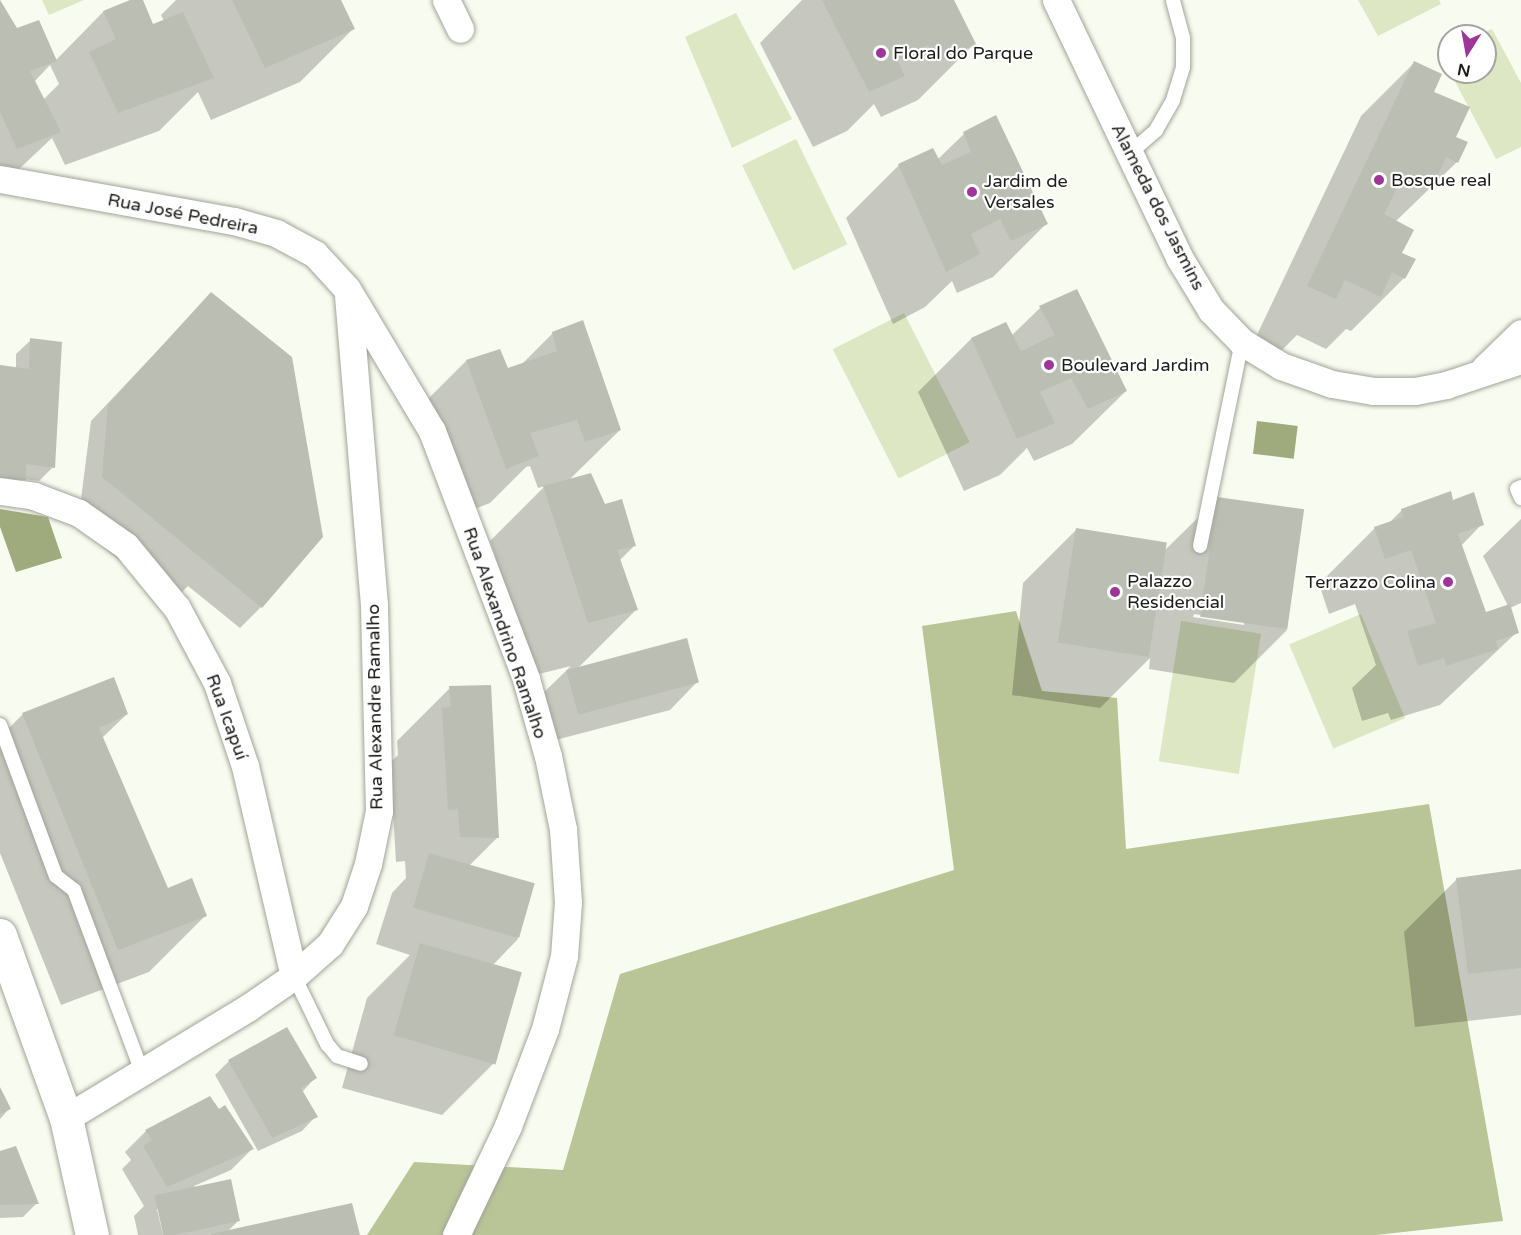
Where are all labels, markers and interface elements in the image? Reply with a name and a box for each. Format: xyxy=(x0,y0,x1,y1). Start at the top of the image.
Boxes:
north arrow xyxy=(1437,24,1497,84)
place label: Floral do Parque xyxy=(893,42,1033,64)
marker: Floral do Parque xyxy=(874,46,888,60)
text: N xyxy=(1456,59,1472,81)
street label: Alameda dos Jasmins xyxy=(1107,120,1209,294)
place label: Bosque real xyxy=(1391,169,1492,191)
place label: Jardim de Versales xyxy=(984,171,1068,213)
marker: Bosque real xyxy=(1372,173,1386,187)
marker: Jardim de Versales xyxy=(965,185,979,199)
street label: Rua José Pedreira xyxy=(106,189,260,239)
place label: Boulevard Jardim xyxy=(1061,354,1210,376)
marker: Boulevard Jardim xyxy=(1042,358,1056,372)
street label: Rua Alexandrino Ramalho xyxy=(459,524,551,742)
place label: Palazzo Residencial xyxy=(1127,571,1224,614)
place label: Terrazzo Colina xyxy=(1305,571,1436,593)
marker: Terrazzo Colina xyxy=(1441,575,1455,589)
marker: Palazzo Residencial xyxy=(1108,585,1122,599)
street label: Rua Alexandre Ramalho xyxy=(362,604,388,810)
street label: Rua Icapuí xyxy=(201,671,253,763)

